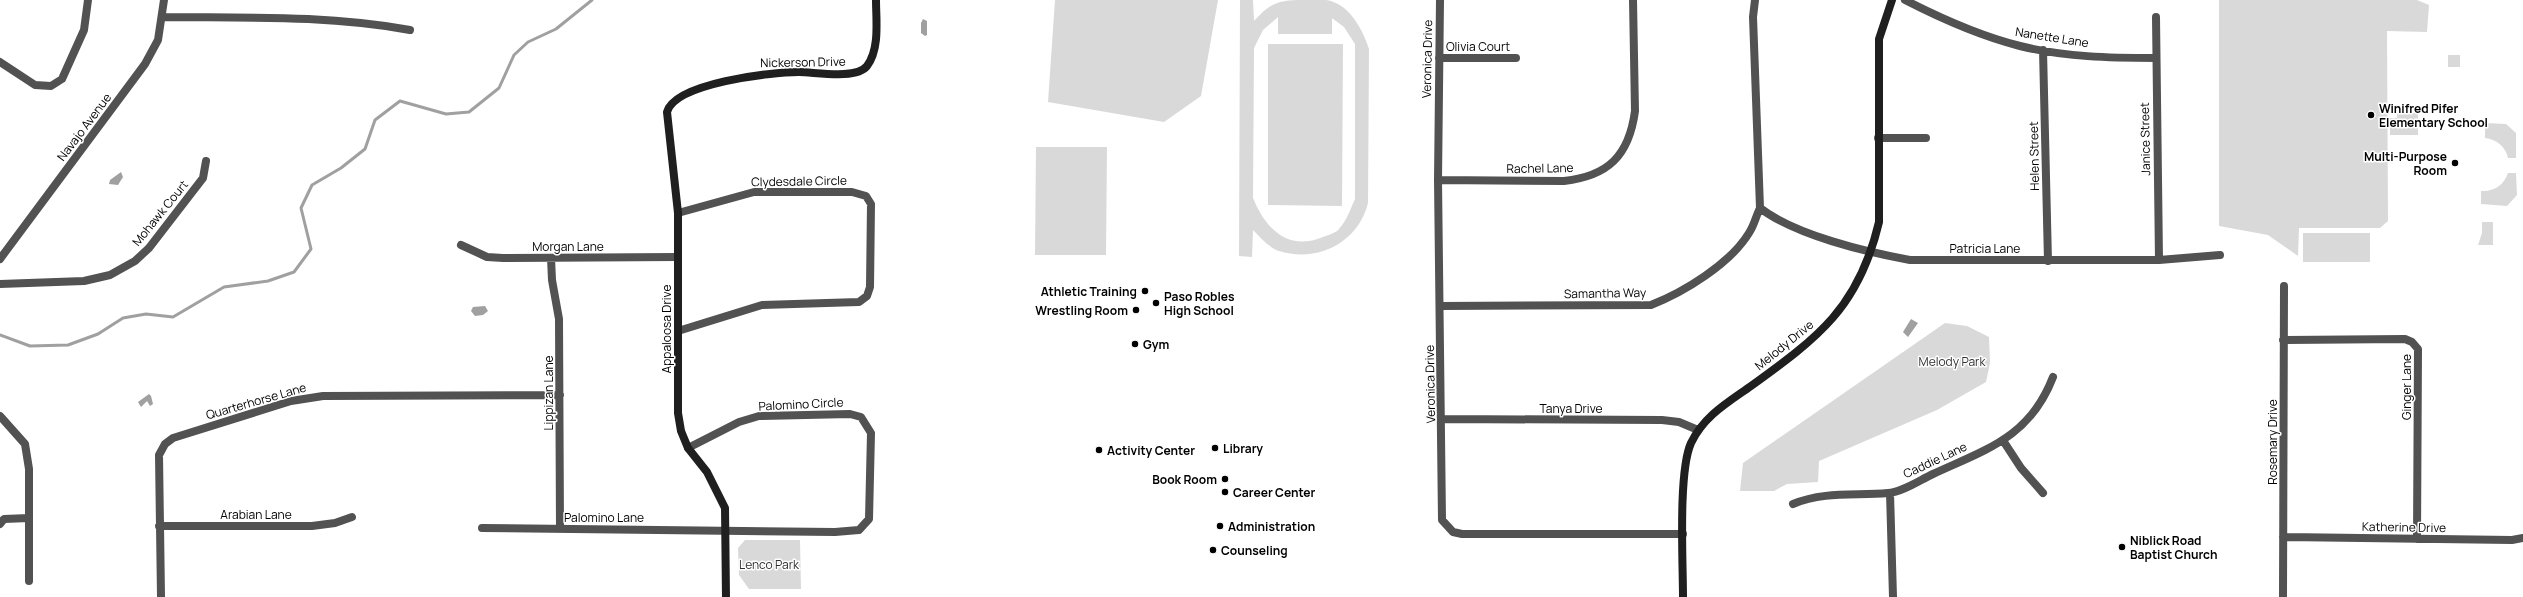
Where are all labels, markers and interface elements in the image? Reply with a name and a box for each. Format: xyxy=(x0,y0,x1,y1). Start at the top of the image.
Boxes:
street label: Veronica Drive xyxy=(1418,20,1436,98)
street label: Nanette Lane xyxy=(2014,23,2090,51)
street label: Olivia Court xyxy=(1446,38,1510,55)
street label: Nickerson Drive xyxy=(760,53,846,71)
street label: Navajo Avenue xyxy=(53,90,115,164)
place label: Winifred Pifer Elementary School xyxy=(2379,100,2488,131)
street label: Janice Street xyxy=(2136,102,2154,176)
marker: Winifred Pifer Elementary School xyxy=(2366,110,2376,120)
street label: Helen Street xyxy=(2025,121,2043,191)
place label: Multi-Purpose Room xyxy=(2364,148,2447,179)
marker: Multi-Purpose Room xyxy=(2450,158,2460,168)
street label: Rachel Lane xyxy=(1506,159,1574,177)
street label: Clydesdale Circle xyxy=(751,172,847,190)
street label: Mohawk Court xyxy=(128,176,192,250)
street label: Morgan Lane xyxy=(532,238,604,255)
street label: Patricia Lane xyxy=(1950,240,2020,257)
place label: Athletic Training xyxy=(1041,283,1137,300)
street label: Samantha Way xyxy=(1564,284,1647,302)
street label: Appaloosa Drive xyxy=(658,285,675,373)
marker: Athletic Training xyxy=(1140,286,1150,296)
place label: Paso Robles High School xyxy=(1164,288,1235,319)
marker: Paso Robles High School xyxy=(1151,298,1161,308)
place label: Wrestling Room xyxy=(1035,302,1128,319)
marker: Wrestling Room xyxy=(1131,305,1141,315)
street label: Melody Drive xyxy=(1751,316,1817,374)
place label: Gym xyxy=(1143,336,1169,353)
marker: Gym xyxy=(1130,339,1140,349)
street label: Veronica Drive xyxy=(1421,345,1439,423)
park label: Melody Park xyxy=(1919,353,1986,370)
street label: Ginger Lane xyxy=(2398,354,2415,420)
street label: Lippizan Lane xyxy=(540,355,557,431)
street label: Quarterhorse Lane xyxy=(204,379,308,423)
street label: Palomino Circle xyxy=(758,393,844,415)
street label: Rosemary Drive xyxy=(2264,399,2281,485)
street label: Tanya Drive xyxy=(1539,400,1603,417)
street label: Caddie Lane xyxy=(1900,438,1970,482)
place label: Library xyxy=(1223,440,1263,457)
place label: Activity Center xyxy=(1107,442,1195,459)
marker: Library xyxy=(1210,443,1220,453)
marker: Activity Center xyxy=(1094,445,1104,455)
place label: Book Room xyxy=(1152,471,1217,488)
marker: Book Room xyxy=(1220,474,1230,484)
place label: Career Center xyxy=(1233,484,1316,501)
marker: Career Center xyxy=(1220,487,1230,497)
street label: Arabian Lane xyxy=(220,506,292,523)
street label: Palomino Lane xyxy=(564,509,644,526)
place label: Administration xyxy=(1228,518,1315,535)
street label: Katherine Drive xyxy=(2362,518,2446,536)
marker: Administration xyxy=(1215,521,1225,531)
place label: Niblick Road Baptist Church xyxy=(2130,532,2218,563)
place label: Counseling xyxy=(1221,542,1288,559)
marker: Niblick Road Baptist Church xyxy=(2117,542,2127,552)
marker: Counseling xyxy=(1208,545,1218,555)
park label: Lenco Park xyxy=(739,556,800,573)

